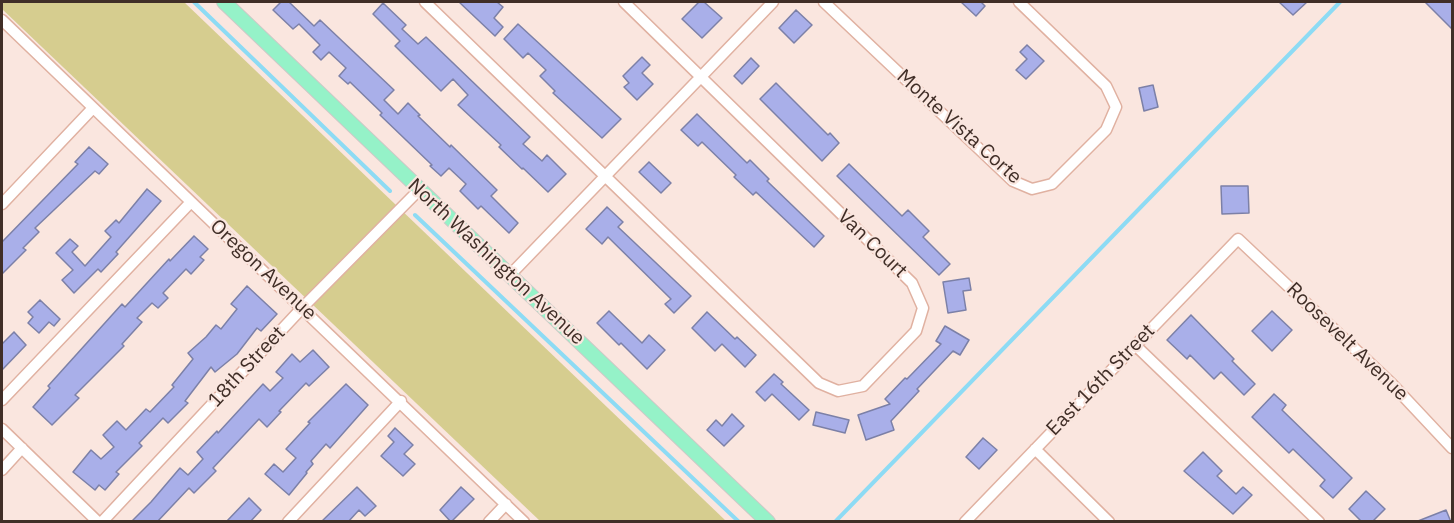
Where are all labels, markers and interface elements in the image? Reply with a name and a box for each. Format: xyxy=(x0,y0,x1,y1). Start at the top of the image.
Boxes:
street label: Monte Vista Corte xyxy=(892,65,1026,189)
street label: North Washington Avenue xyxy=(403,174,589,350)
street label: Van Court xyxy=(832,205,912,283)
street label: Oregon Avenue xyxy=(205,215,321,325)
street label: Roosevelt Avenue xyxy=(1281,278,1413,406)
street label: East 16th Street xyxy=(1042,319,1160,441)
street label: 18th Street xyxy=(203,322,291,412)

